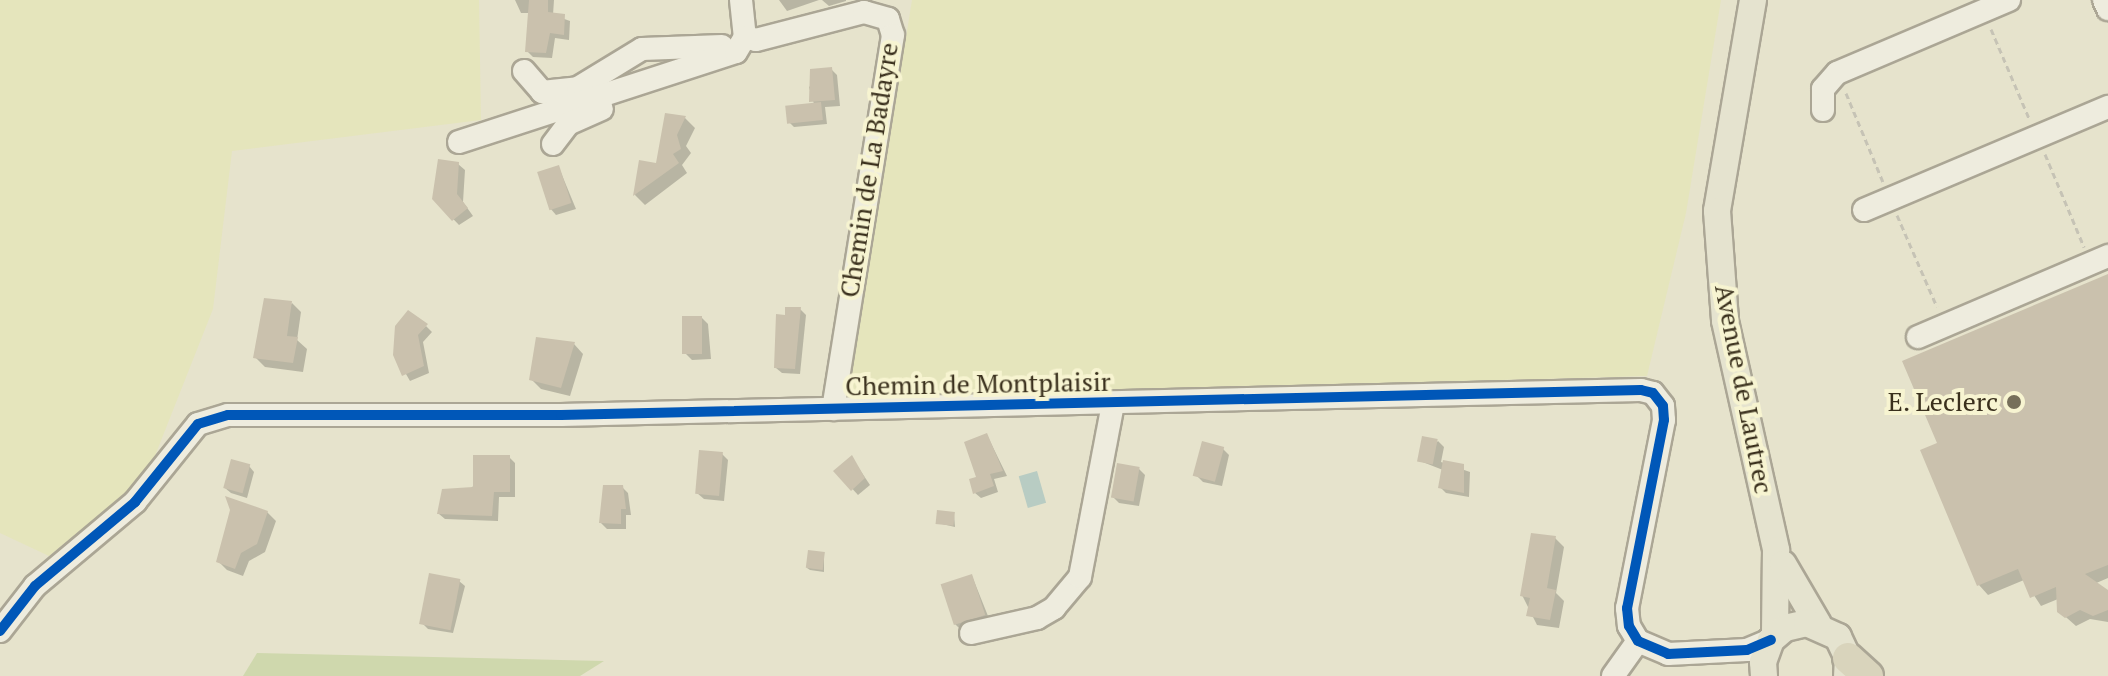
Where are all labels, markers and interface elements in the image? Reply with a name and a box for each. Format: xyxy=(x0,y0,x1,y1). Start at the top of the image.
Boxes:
street label: Chemin de La Badayre xyxy=(833,40,905,300)
street label: Avenue de Lautrec xyxy=(1708,282,1780,496)
street label: Chemin de Montplaisir xyxy=(845,366,1111,402)
place label: E. Leclerc xyxy=(1887,386,1998,418)
marker: E. Leclerc xyxy=(2005,393,2023,411)

